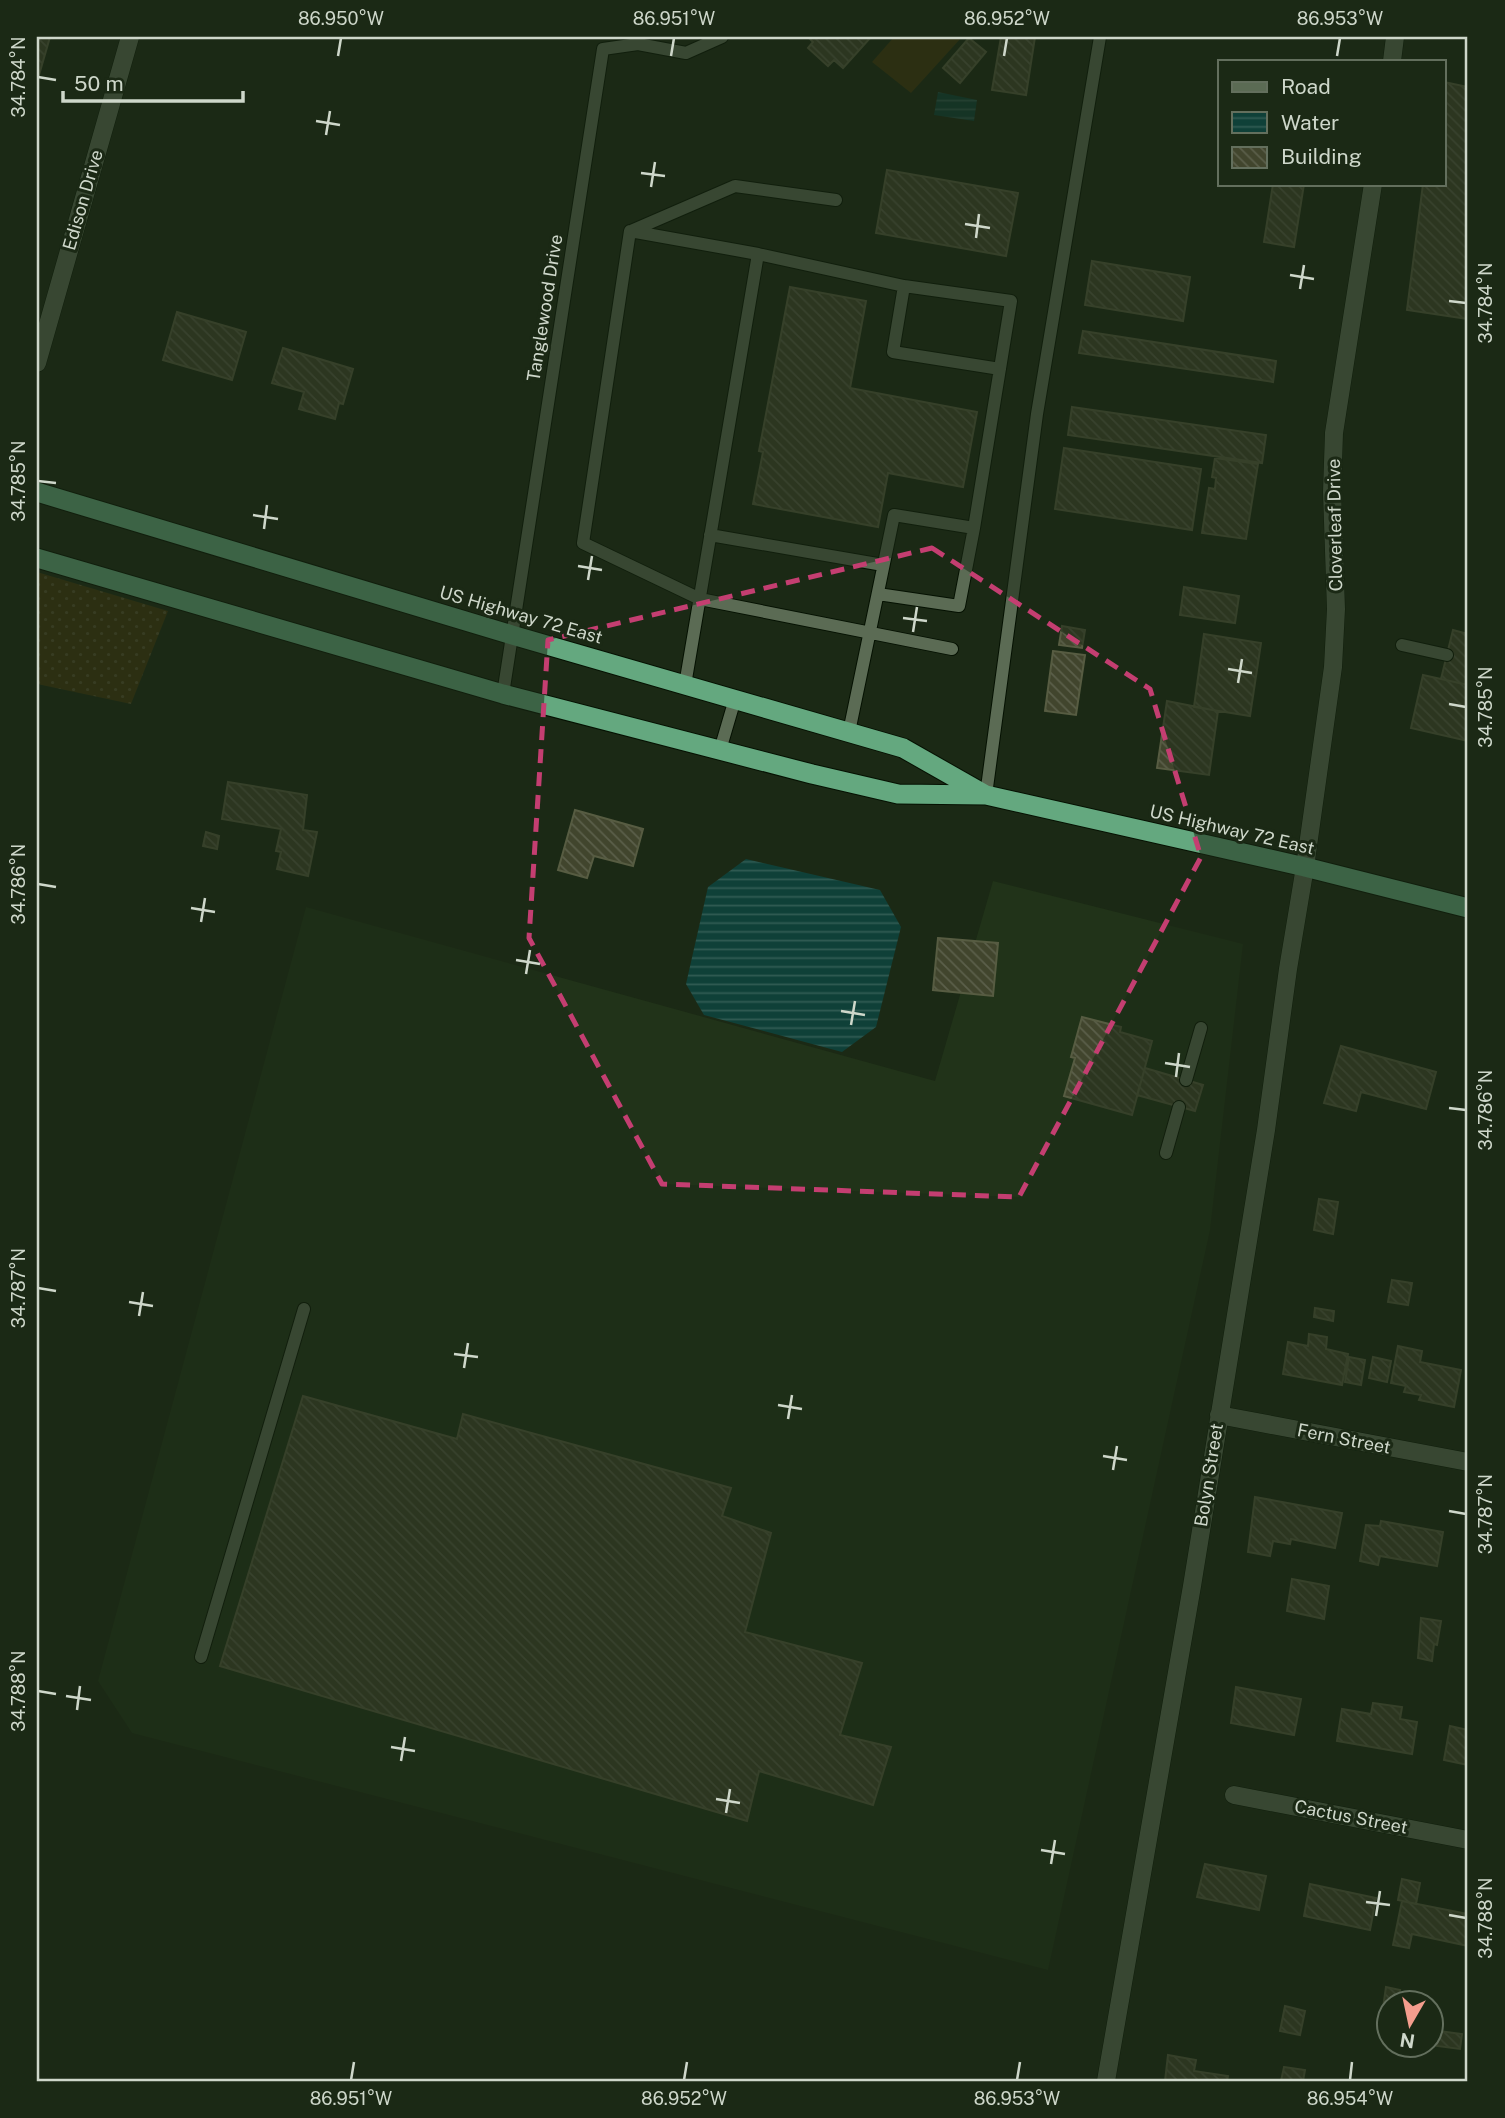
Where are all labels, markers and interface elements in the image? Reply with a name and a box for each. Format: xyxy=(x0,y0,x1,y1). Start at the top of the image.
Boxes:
text: 86.950°W xyxy=(298,8,384,29)
text: 86.951°W xyxy=(633,8,715,29)
text: 86.952°W xyxy=(964,8,1050,29)
text: 86.953°W xyxy=(1297,8,1383,29)
text: 34.784°N xyxy=(8,36,29,118)
scale bar xyxy=(63,60,243,104)
legend xyxy=(1218,60,1446,186)
text: 50 m xyxy=(74,71,124,96)
text: Road xyxy=(1281,74,1331,99)
text: Water xyxy=(1281,110,1339,135)
text: Building xyxy=(1281,144,1362,169)
street label: Edison Drive xyxy=(58,147,107,252)
street label: Tanglewood Drive xyxy=(523,233,567,383)
text: 34.784°N xyxy=(1475,262,1496,344)
text: 34.785°N xyxy=(8,440,29,522)
street label: Cloverleaf Drive xyxy=(1323,458,1346,592)
street label: US Highway 72 East xyxy=(437,581,605,648)
text: 34.785°N xyxy=(1475,666,1496,748)
street label: US Highway 72 East xyxy=(1148,800,1317,859)
text: 34.786°N xyxy=(8,844,29,924)
text: 34.786°N xyxy=(1475,1070,1496,1150)
text: 34.787°N xyxy=(8,1248,29,1328)
street label: Fern Street xyxy=(1295,1419,1393,1458)
street label: Bolyn Street xyxy=(1190,1422,1227,1528)
text: 34.787°N xyxy=(1475,1474,1496,1554)
text: 34.788°N xyxy=(8,1650,29,1732)
street label: Cactus Street xyxy=(1293,1795,1410,1838)
text: 34.788°N xyxy=(1475,1877,1496,1959)
north arrow xyxy=(1376,1988,1446,2058)
text: N xyxy=(1398,2029,1416,2053)
text: 86.951°W xyxy=(310,2088,392,2109)
text: 86.952°W xyxy=(641,2088,727,2109)
text: 86.953°W xyxy=(974,2088,1060,2109)
text: 86.954°W xyxy=(1307,2088,1393,2109)

